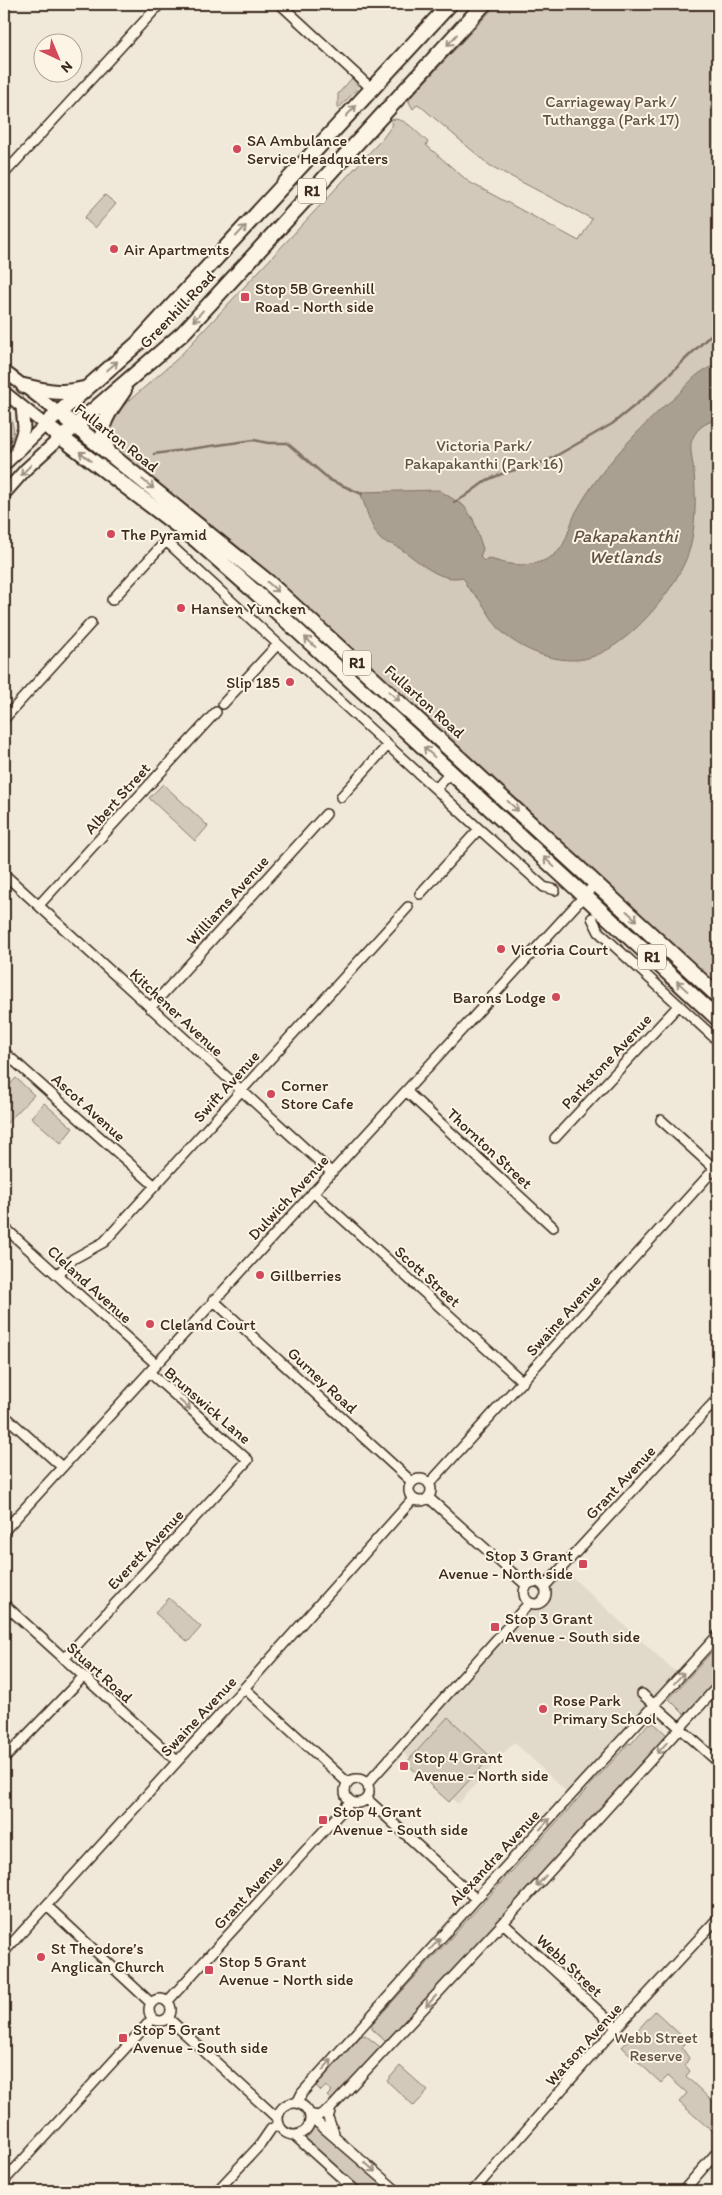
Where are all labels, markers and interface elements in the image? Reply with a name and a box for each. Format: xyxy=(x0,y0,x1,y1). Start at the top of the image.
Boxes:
north arrow xyxy=(32,32,82,82)
one-way arrow xyxy=(446,33,458,46)
text: N xyxy=(57,58,76,76)
park label: Carriageway Park / Tuthangga (Park 17) xyxy=(542,92,680,129)
one-way arrow xyxy=(345,105,357,118)
place label: SA Ambulance Service Headquaters xyxy=(247,131,388,168)
marker: SA Ambulance Service Headquaters xyxy=(231,143,243,155)
road number: R1 xyxy=(298,178,326,204)
one-way arrow xyxy=(235,225,247,238)
place label: Air Apartments xyxy=(124,240,229,259)
marker: Air Apartments xyxy=(108,243,120,255)
street label: Greenhill Road xyxy=(136,266,219,352)
place label: Stop 5B Greenhill Road - North side xyxy=(255,279,375,316)
marker: Stop 5B Greenhill Road - North side xyxy=(239,291,251,303)
one-way arrow xyxy=(192,309,203,322)
one-way arrow xyxy=(105,361,118,372)
street label: Fullarton Road xyxy=(71,399,162,476)
park label: Victoria Park/ Pakapakanthi (Park 16) xyxy=(404,436,564,473)
one-way arrow xyxy=(78,451,92,461)
one-way arrow xyxy=(20,464,32,477)
one-way arrow xyxy=(141,479,154,490)
place label: The Pyramid xyxy=(121,525,207,544)
water label: Pakapakanthi Wetlands xyxy=(572,525,680,568)
marker: The Pyramid xyxy=(105,528,117,540)
one-way arrow xyxy=(267,581,280,593)
place label: Hansen Yuncken xyxy=(191,599,306,618)
marker: Hansen Yuncken xyxy=(175,602,187,614)
one-way arrow xyxy=(303,636,316,648)
road number: R1 xyxy=(343,650,371,676)
street label: Fullarton Road xyxy=(381,661,469,742)
place label: Slip 185 xyxy=(226,673,280,692)
marker: Slip 185 xyxy=(284,676,296,688)
one-way arrow xyxy=(387,691,400,702)
one-way arrow xyxy=(423,746,436,758)
street label: Albert Street xyxy=(80,759,154,838)
one-way arrow xyxy=(507,800,520,812)
street label: Williams Avenue xyxy=(182,851,273,949)
one-way arrow xyxy=(543,856,555,868)
one-way arrow xyxy=(625,910,638,922)
place label: Victoria Court xyxy=(511,940,608,959)
marker: Victoria Court xyxy=(495,943,507,955)
road number: R1 xyxy=(638,944,666,970)
street label: Kitchener Avenue xyxy=(126,964,228,1061)
one-way arrow xyxy=(676,980,689,992)
place label: Barons Lodge xyxy=(453,988,546,1007)
marker: Barons Lodge xyxy=(550,991,562,1003)
street label: Parkstone Avenue xyxy=(557,1010,656,1113)
street label: Swift Avenue xyxy=(189,1046,264,1126)
street label: Ascot Avenue xyxy=(48,1069,129,1145)
place label: Corner Store Cafe xyxy=(281,1076,354,1113)
marker: Corner Store Cafe xyxy=(265,1088,277,1100)
street label: Thornton Street xyxy=(443,1104,536,1193)
street label: Dulwich Avenue xyxy=(244,1151,333,1244)
street label: Cleland Avenue xyxy=(43,1241,136,1327)
street label: Scott Street xyxy=(391,1242,465,1311)
place label: Gillberries xyxy=(270,1266,341,1285)
marker: Gillberries xyxy=(254,1269,266,1281)
street label: Swaine Avenue xyxy=(522,1271,605,1360)
place label: Cleland Court xyxy=(160,1315,256,1334)
marker: Cleland Court xyxy=(144,1318,156,1330)
street label: Gurney Road xyxy=(284,1343,362,1418)
street label: Brunswick Lane xyxy=(161,1363,255,1448)
one-way arrow xyxy=(179,1399,192,1410)
street label: Grant Avenue xyxy=(581,1442,659,1523)
street label: Everett Avenue xyxy=(103,1505,187,1594)
place label: Stop 3 Grant Avenue - North side xyxy=(438,1546,573,1583)
marker: Stop 3 Grant Avenue - North side xyxy=(577,1558,589,1570)
place label: Stop 3 Grant Avenue - South side xyxy=(505,1609,640,1646)
marker: Stop 3 Grant Avenue - South side xyxy=(489,1621,501,1633)
street label: Stuart Road xyxy=(63,1638,137,1707)
street label: Swaine Avenue xyxy=(156,1672,241,1760)
one-way arrow xyxy=(673,1672,685,1685)
place label: Rose Park Primary School xyxy=(553,1691,657,1728)
marker: Rose Park Primary School xyxy=(537,1703,549,1715)
one-way arrow xyxy=(656,1741,668,1754)
place label: Stop 4 Grant Avenue - North side xyxy=(414,1748,549,1785)
marker: Stop 4 Grant Avenue - North side xyxy=(398,1760,410,1772)
place label: Stop 4 Grant Avenue - South side xyxy=(333,1802,468,1839)
street label: Alexandra Avenue xyxy=(445,1805,544,1909)
marker: Stop 4 Grant Avenue - South side xyxy=(317,1814,329,1826)
one-way arrow xyxy=(539,1817,551,1830)
street label: Grant Avenue xyxy=(209,1852,287,1933)
one-way arrow xyxy=(535,1875,547,1888)
street label: Webb Street xyxy=(533,1930,607,2001)
one-way arrow xyxy=(430,1937,441,1950)
place label: St Theodore’s Anglican Church xyxy=(51,1939,165,1976)
marker: St Theodore’s Anglican Church xyxy=(35,1951,47,1963)
place label: Stop 5 Grant Avenue - North side xyxy=(219,1952,354,1989)
marker: Stop 5 Grant Avenue - North side xyxy=(203,1964,215,1976)
one-way arrow xyxy=(425,1994,437,2007)
street label: Watson Avenue xyxy=(541,1999,626,2090)
place label: Stop 5 Grant Avenue - South side xyxy=(133,2020,268,2057)
park label: Webb Street Reserve xyxy=(614,2028,698,2065)
marker: Stop 5 Grant Avenue - South side xyxy=(117,2032,129,2044)
one-way arrow xyxy=(321,2058,333,2071)
one-way arrow xyxy=(364,2161,377,2173)

